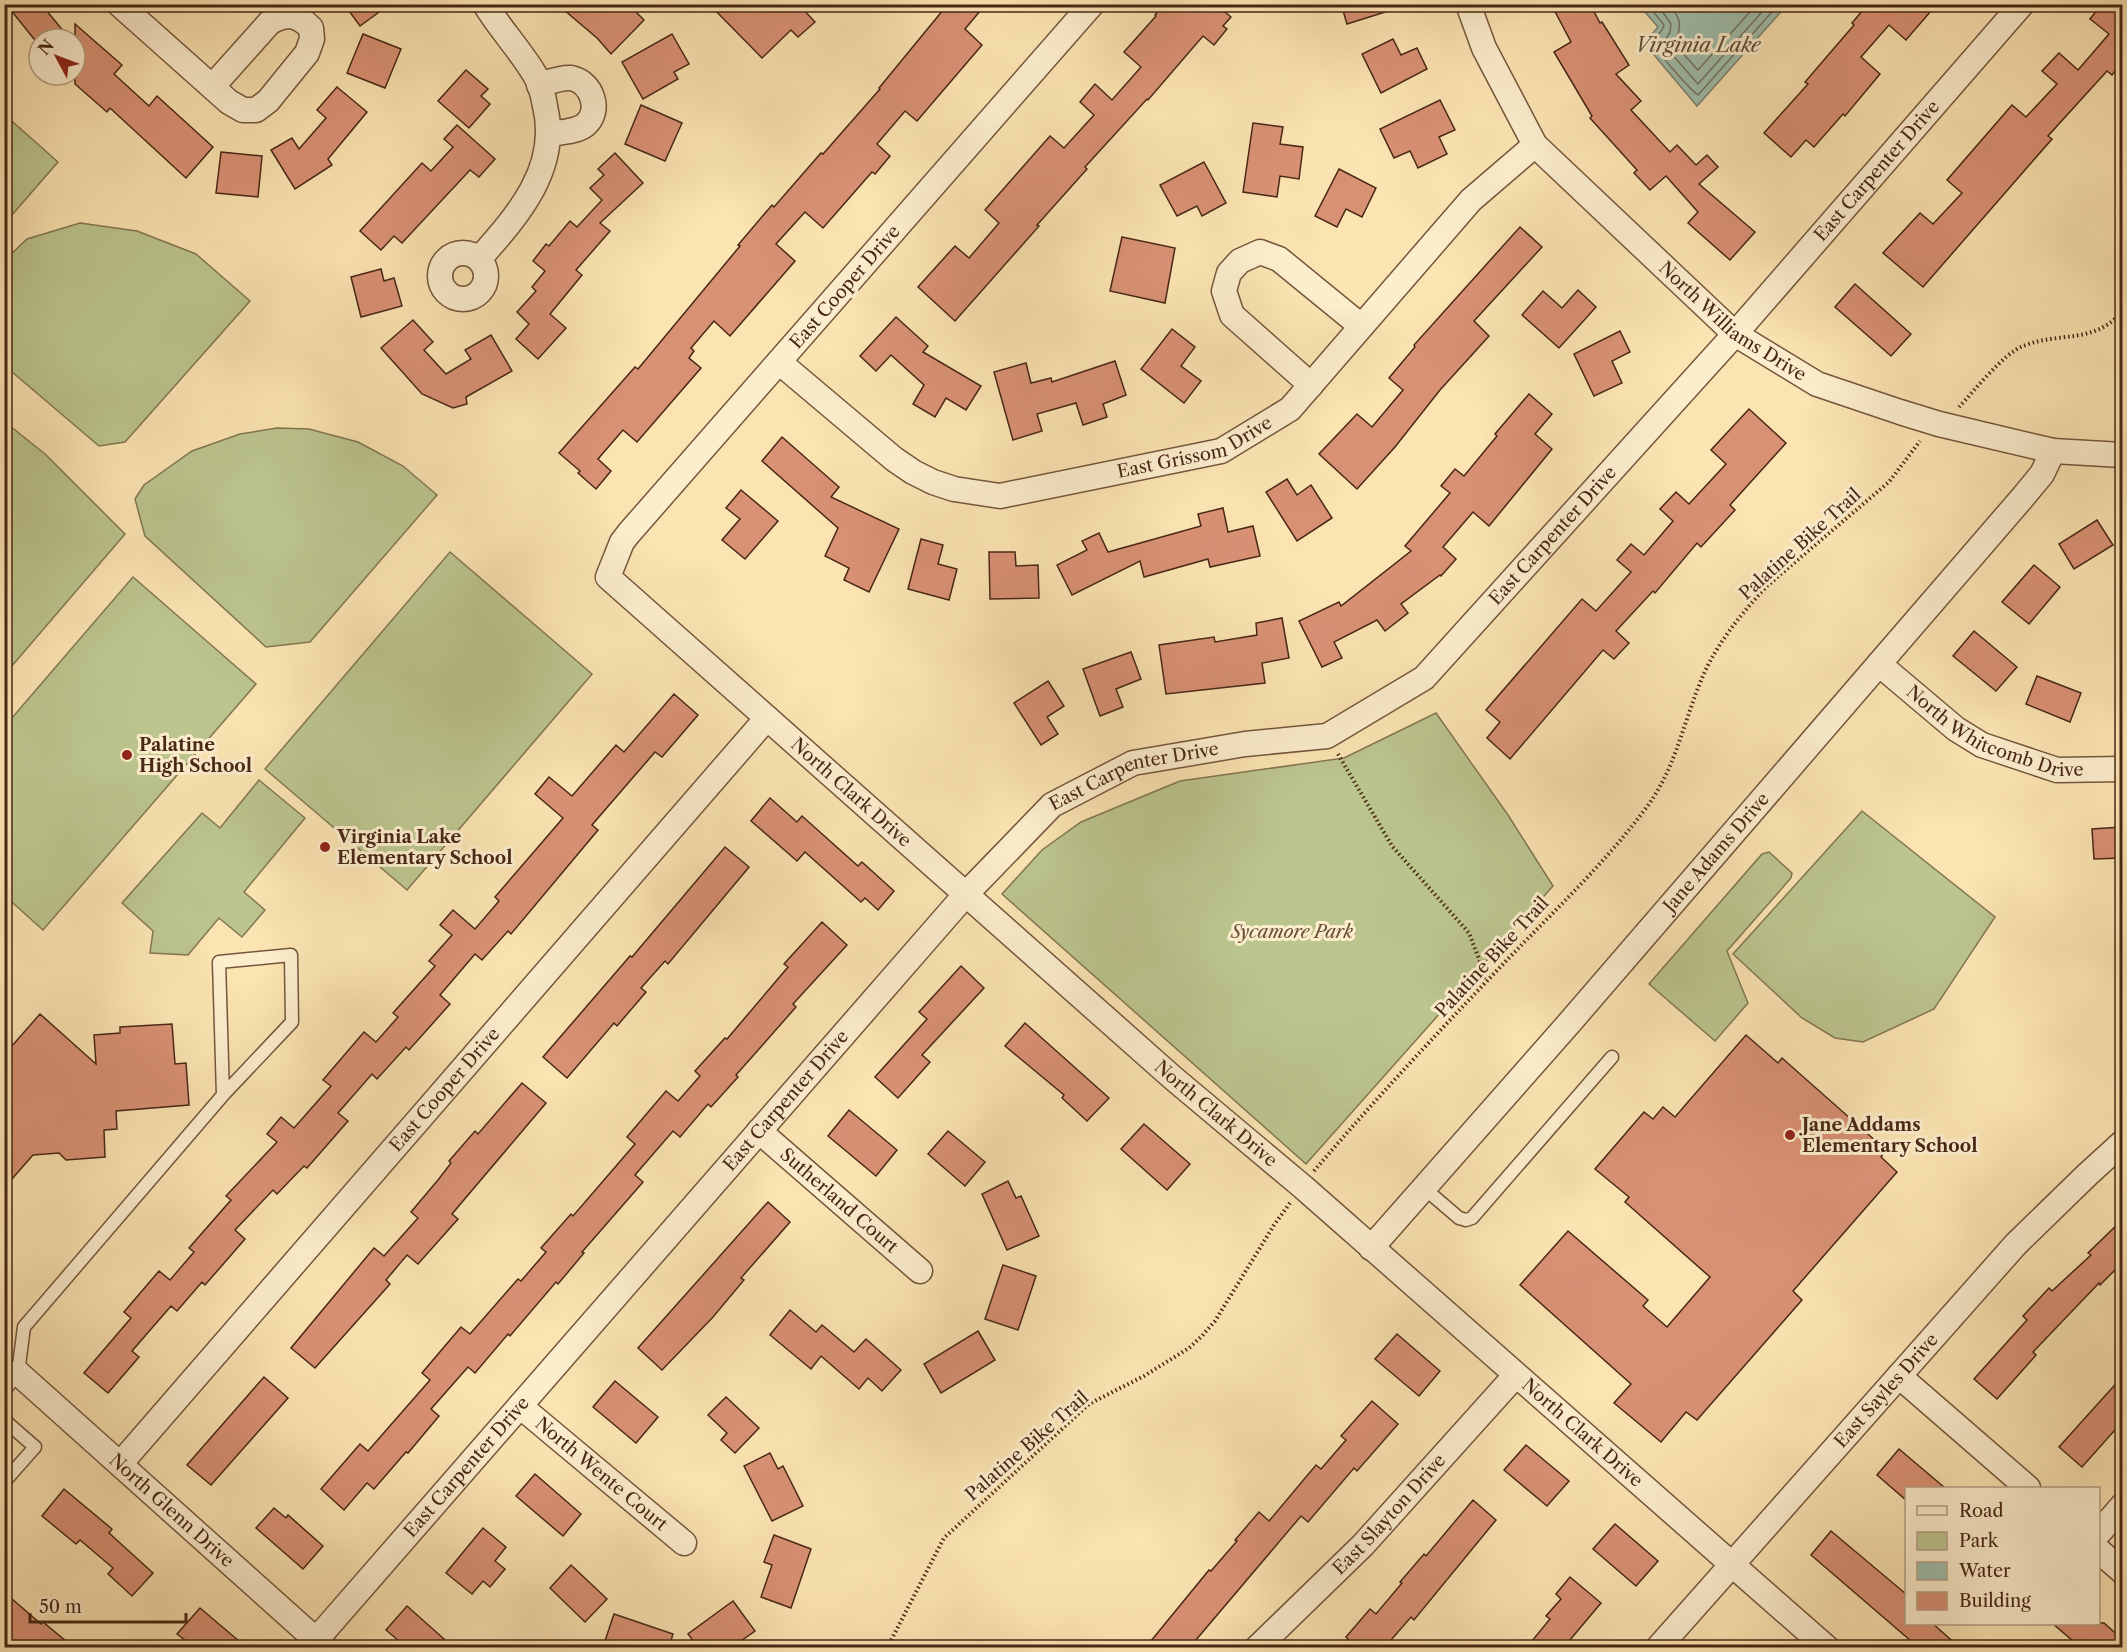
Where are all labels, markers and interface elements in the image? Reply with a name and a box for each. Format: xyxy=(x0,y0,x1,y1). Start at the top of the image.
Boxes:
north arrow xyxy=(27,27,87,87)
water label: Virginia Lake xyxy=(1635,33,1762,57)
text: N xyxy=(34,35,58,59)
street label: East Carpenter Drive xyxy=(1810,96,1944,246)
street label: East Cooper Drive xyxy=(785,221,905,353)
street label: North Williams Drive xyxy=(1654,257,1810,386)
street label: East Grissom Drive xyxy=(1115,412,1276,483)
street label: East Carpenter Drive xyxy=(1484,462,1621,610)
street label: Palatine Bike Trail xyxy=(1735,484,1865,604)
street label: North Whitcomb Drive xyxy=(1902,681,2084,781)
street label: North Clark Drive xyxy=(786,733,916,852)
place label: Palatine High School xyxy=(139,734,252,777)
street label: East Carpenter Drive xyxy=(1045,738,1220,816)
marker: Palatine High School xyxy=(120,748,134,762)
street label: Jane Adams Drive xyxy=(1657,788,1774,919)
place label: Virginia Lake Elementary School xyxy=(336,826,513,869)
marker: Virginia Lake Elementary School xyxy=(318,840,332,854)
street label: Palatine Bike Trail xyxy=(1431,892,1553,1022)
park label: Sycamore Park xyxy=(1230,921,1354,943)
street label: East Cooper Drive xyxy=(385,1023,504,1156)
street label: East Carpenter Drive xyxy=(719,1026,853,1176)
street label: North Clark Drive xyxy=(1150,1056,1282,1172)
place label: Jane Addams Elementary School xyxy=(1799,1114,1978,1157)
marker: Jane Addams Elementary School xyxy=(1783,1128,1797,1142)
street label: Sutherland Court xyxy=(776,1143,903,1258)
street label: East Sayles Drive xyxy=(1830,1329,1943,1452)
street label: North Clark Drive xyxy=(1517,1374,1647,1492)
street label: Palatine Bike Trail xyxy=(961,1386,1093,1506)
street label: East Carpenter Drive xyxy=(399,1392,534,1542)
street label: North Wente Court xyxy=(531,1412,672,1536)
street label: North Glenn Drive xyxy=(105,1449,238,1572)
street label: East Slayton Drive xyxy=(1328,1450,1450,1579)
legend xyxy=(1905,1487,2100,1625)
text: Road xyxy=(1959,1500,2004,1522)
text: Park xyxy=(1959,1530,2000,1552)
text: Water xyxy=(1958,1560,2011,1582)
scale bar xyxy=(30,1586,186,1624)
text: Building xyxy=(1959,1590,2031,1612)
text: 50 m xyxy=(39,1596,82,1618)

